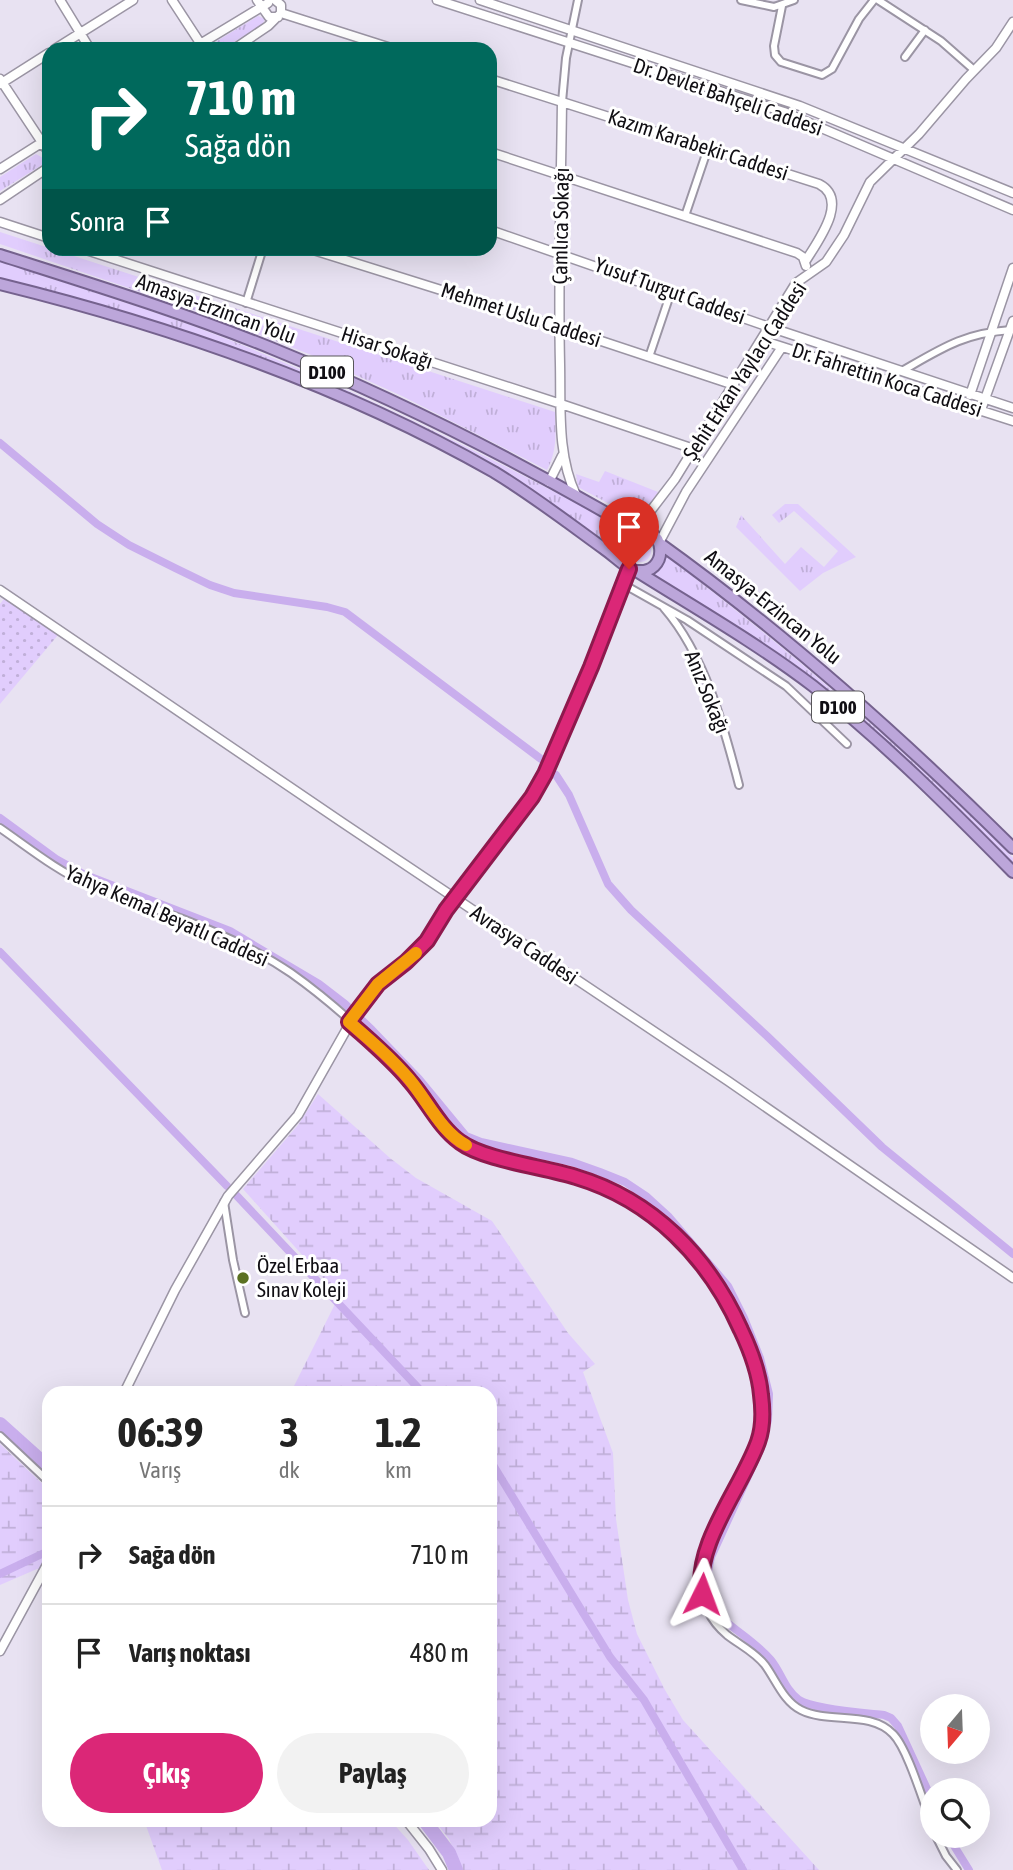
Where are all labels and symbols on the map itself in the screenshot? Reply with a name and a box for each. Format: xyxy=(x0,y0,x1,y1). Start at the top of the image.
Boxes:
street label: Dr. Devlet Bahçeli Caddesi xyxy=(630,52,826,140)
street label: Kazım Karabekir Caddesi xyxy=(605,104,791,185)
street label: Çamlıca Sokağı xyxy=(547,167,573,285)
street label: Yusuf Turgut Caddesi xyxy=(592,252,749,328)
street label: Amasya-Erzincan Yolu xyxy=(133,268,299,348)
street label: Mehmet Uslu Caddesi xyxy=(438,277,604,351)
street label: Şehit Erkan Yaylacı Caddesi xyxy=(678,277,811,464)
street label: Hisar Sokağı xyxy=(338,321,436,373)
street label: Dr. Fahrettin Koca Caddesi xyxy=(789,337,985,421)
road number: D100 xyxy=(301,356,353,388)
pin xyxy=(599,497,659,569)
street label: Amasya-Erzincan Yolu xyxy=(701,544,846,668)
street label: Anız Sokağı xyxy=(680,647,735,737)
road number: D100 xyxy=(812,692,864,722)
street label: Yahya Kemal Beyatlı Caddesi xyxy=(62,859,273,971)
street label: Avrasya Caddesi xyxy=(466,900,583,989)
place label: Özel Erbaa Sınav Koleji xyxy=(257,1253,346,1301)
marker: Özel Erbaa Sınav Koleji xyxy=(235,1270,251,1286)
position arrow xyxy=(665,1557,739,1631)
north arrow xyxy=(920,1694,990,1764)

